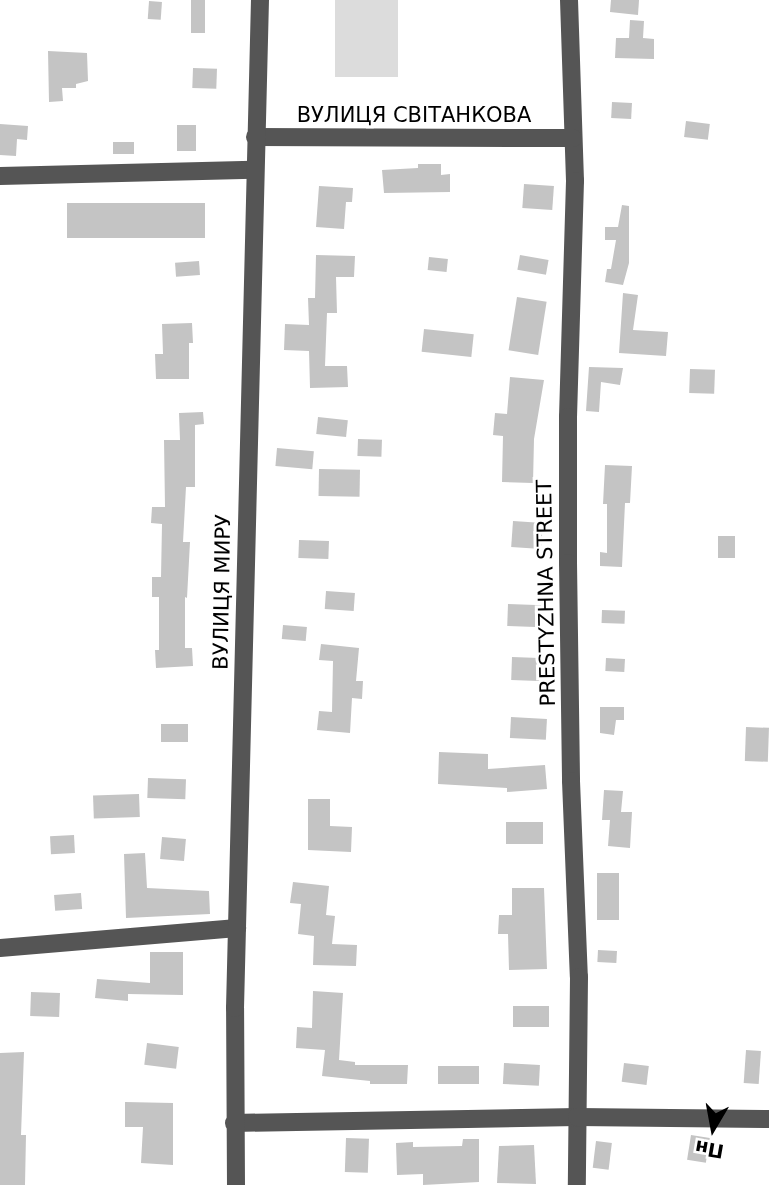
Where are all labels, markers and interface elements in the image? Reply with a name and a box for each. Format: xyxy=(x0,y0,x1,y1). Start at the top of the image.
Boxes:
street label: ВУЛИЦЯ СВІТАНКОВА xyxy=(297,102,531,128)
street label: PRESTYZHNA STREET xyxy=(531,480,561,706)
street label: ВУЛИЦЯ МИРУ xyxy=(208,514,236,670)
north arrow xyxy=(678,1094,748,1164)
text: Пн xyxy=(693,1136,726,1163)

